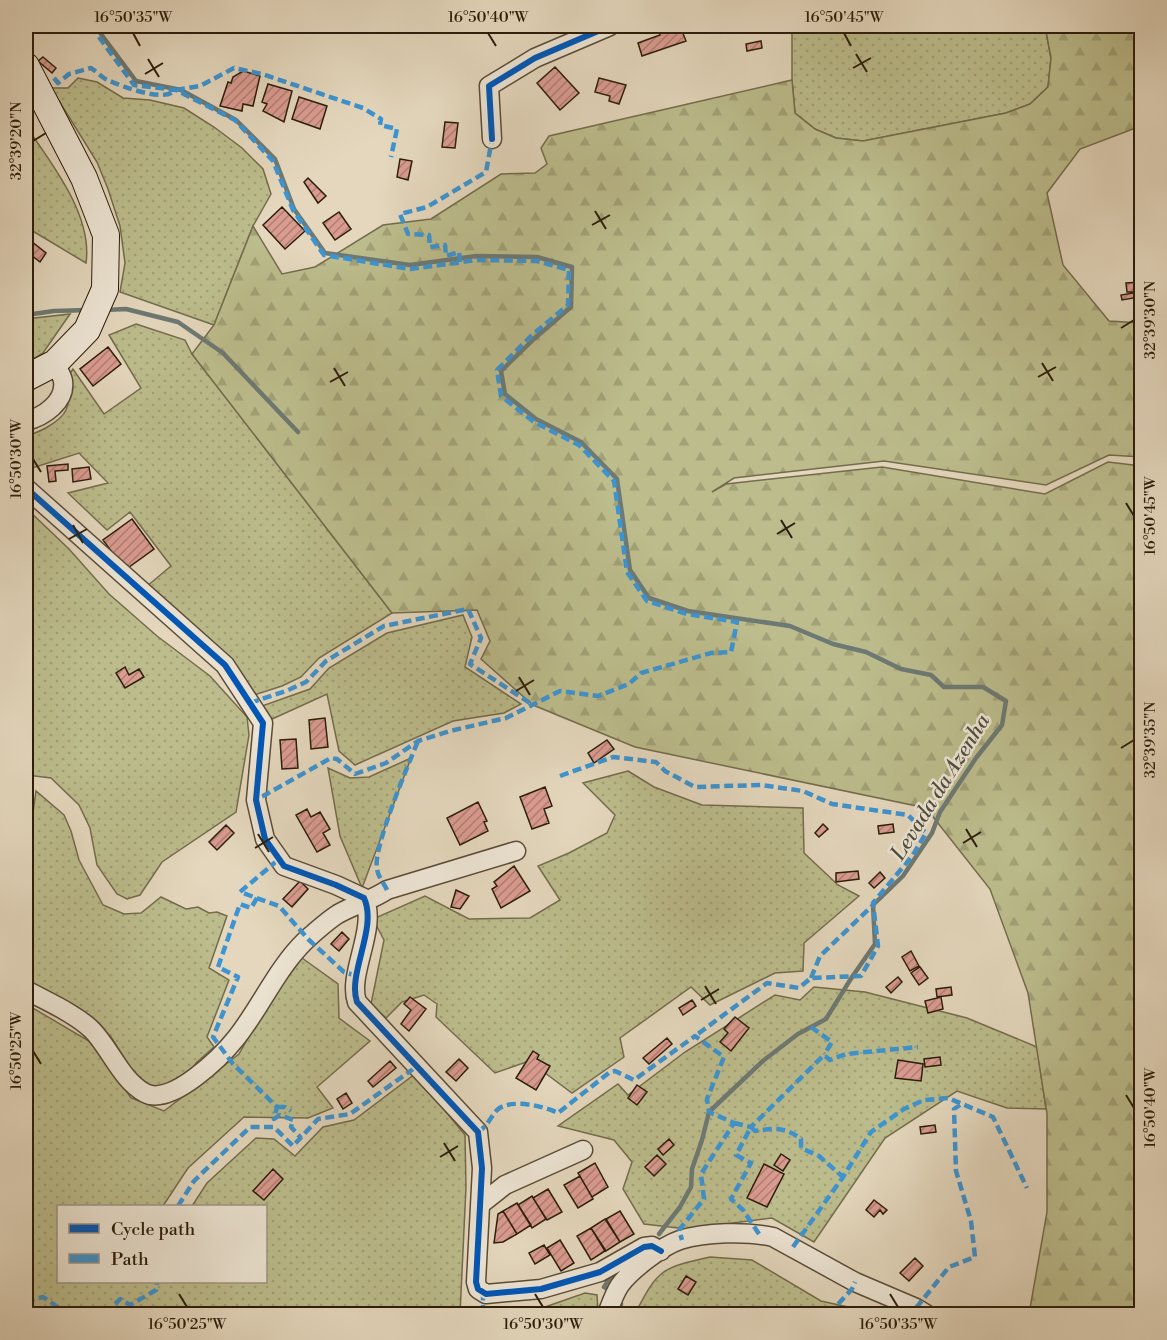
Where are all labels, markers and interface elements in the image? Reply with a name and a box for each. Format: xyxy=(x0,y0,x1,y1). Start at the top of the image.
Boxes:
text: 16°50'35"W xyxy=(94,8,172,27)
text: 16°50'40"W xyxy=(448,8,529,27)
text: 16°50'45"W xyxy=(805,8,884,27)
text: 32°39'20"N xyxy=(7,102,26,180)
text: 32°39'30"N xyxy=(1141,281,1160,359)
text: 16°50'30"W xyxy=(7,419,26,499)
text: 16°50'45"W xyxy=(1141,476,1160,555)
text: 32°39'35"N xyxy=(1141,702,1160,778)
water label: Levada da Azenha xyxy=(885,710,996,866)
text: 16°50'25"W xyxy=(7,1011,26,1090)
text: 16°50'40"W xyxy=(1141,1067,1160,1148)
legend xyxy=(57,1205,267,1283)
text: Cycle path xyxy=(111,1218,195,1241)
text: Path xyxy=(111,1248,149,1271)
text: 16°50'25"W xyxy=(148,1315,227,1334)
text: 16°50'30"W xyxy=(503,1315,583,1334)
text: 16°50'35"W xyxy=(859,1315,937,1334)

